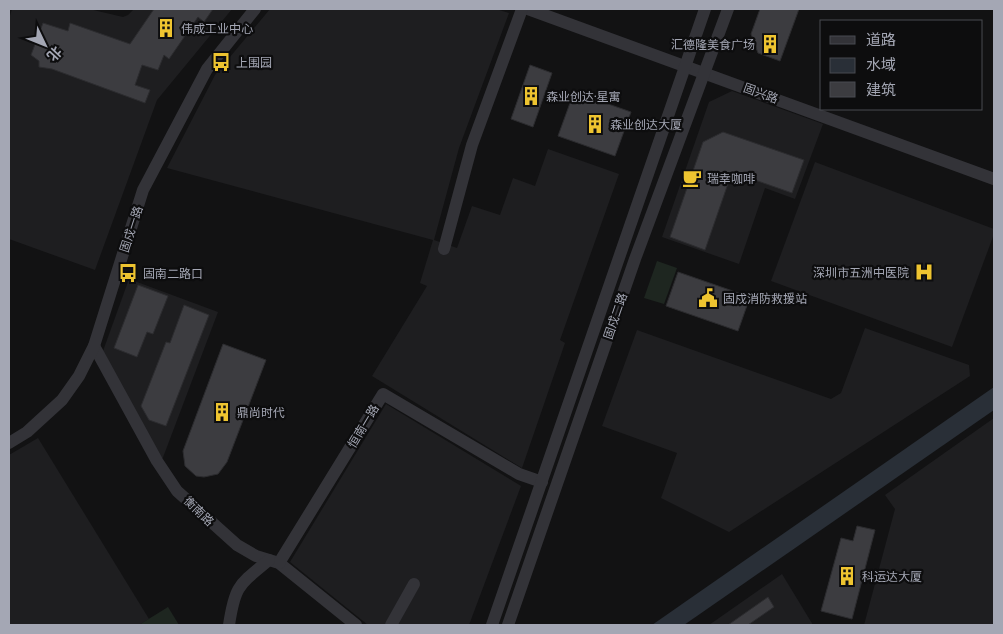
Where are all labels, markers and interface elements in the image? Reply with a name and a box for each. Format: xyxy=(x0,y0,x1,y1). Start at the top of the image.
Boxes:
building icon: 伟成工业中心 xyxy=(155,17,177,39)
north arrow xyxy=(20,20,70,70)
place label: 伟成工业中心 xyxy=(181,20,253,37)
legend xyxy=(820,20,983,110)
text: 道路 xyxy=(866,29,896,50)
building icon: 汇德隆美食广场 xyxy=(759,33,781,55)
place label: 汇德隆美食广场 xyxy=(671,36,755,53)
text: 北 xyxy=(42,42,67,66)
bus stop icon: 上围园 xyxy=(210,51,232,73)
place label: 上围园 xyxy=(236,54,272,71)
text: 水域 xyxy=(866,54,896,75)
street label: 固兴路 xyxy=(741,79,781,107)
text: 建筑 xyxy=(866,79,896,100)
building icon: 森业创达·星寓 xyxy=(520,85,542,107)
place label: 森业创达·星寓 xyxy=(546,88,621,105)
building icon: 森业创达大厦 xyxy=(584,113,606,135)
place label: 森业创达大厦 xyxy=(610,116,682,133)
cafe icon: 瑞幸咖啡 xyxy=(681,167,703,189)
place label: 瑞幸咖啡 xyxy=(707,170,755,187)
street label: 固戍一路 xyxy=(115,204,147,254)
hospital icon: 深圳市五洲中医院 xyxy=(913,261,935,283)
bus stop icon: 固南二路口 xyxy=(117,262,139,284)
place label: 深圳市五洲中医院 xyxy=(813,264,909,281)
place label: 固南二路口 xyxy=(143,265,203,282)
public building icon: 固戍消防救援站 xyxy=(697,287,719,309)
place label: 固戍消防救援站 xyxy=(723,290,807,307)
street label: 固戍二路 xyxy=(599,291,631,341)
building icon: 鼎尚时代 xyxy=(211,401,233,423)
street label: 恒南一路 xyxy=(343,401,383,451)
place label: 鼎尚时代 xyxy=(237,404,285,421)
street label: 衡南路 xyxy=(180,492,218,530)
building icon: 科运达大厦 xyxy=(836,565,858,587)
place label: 科运达大厦 xyxy=(862,568,922,585)

